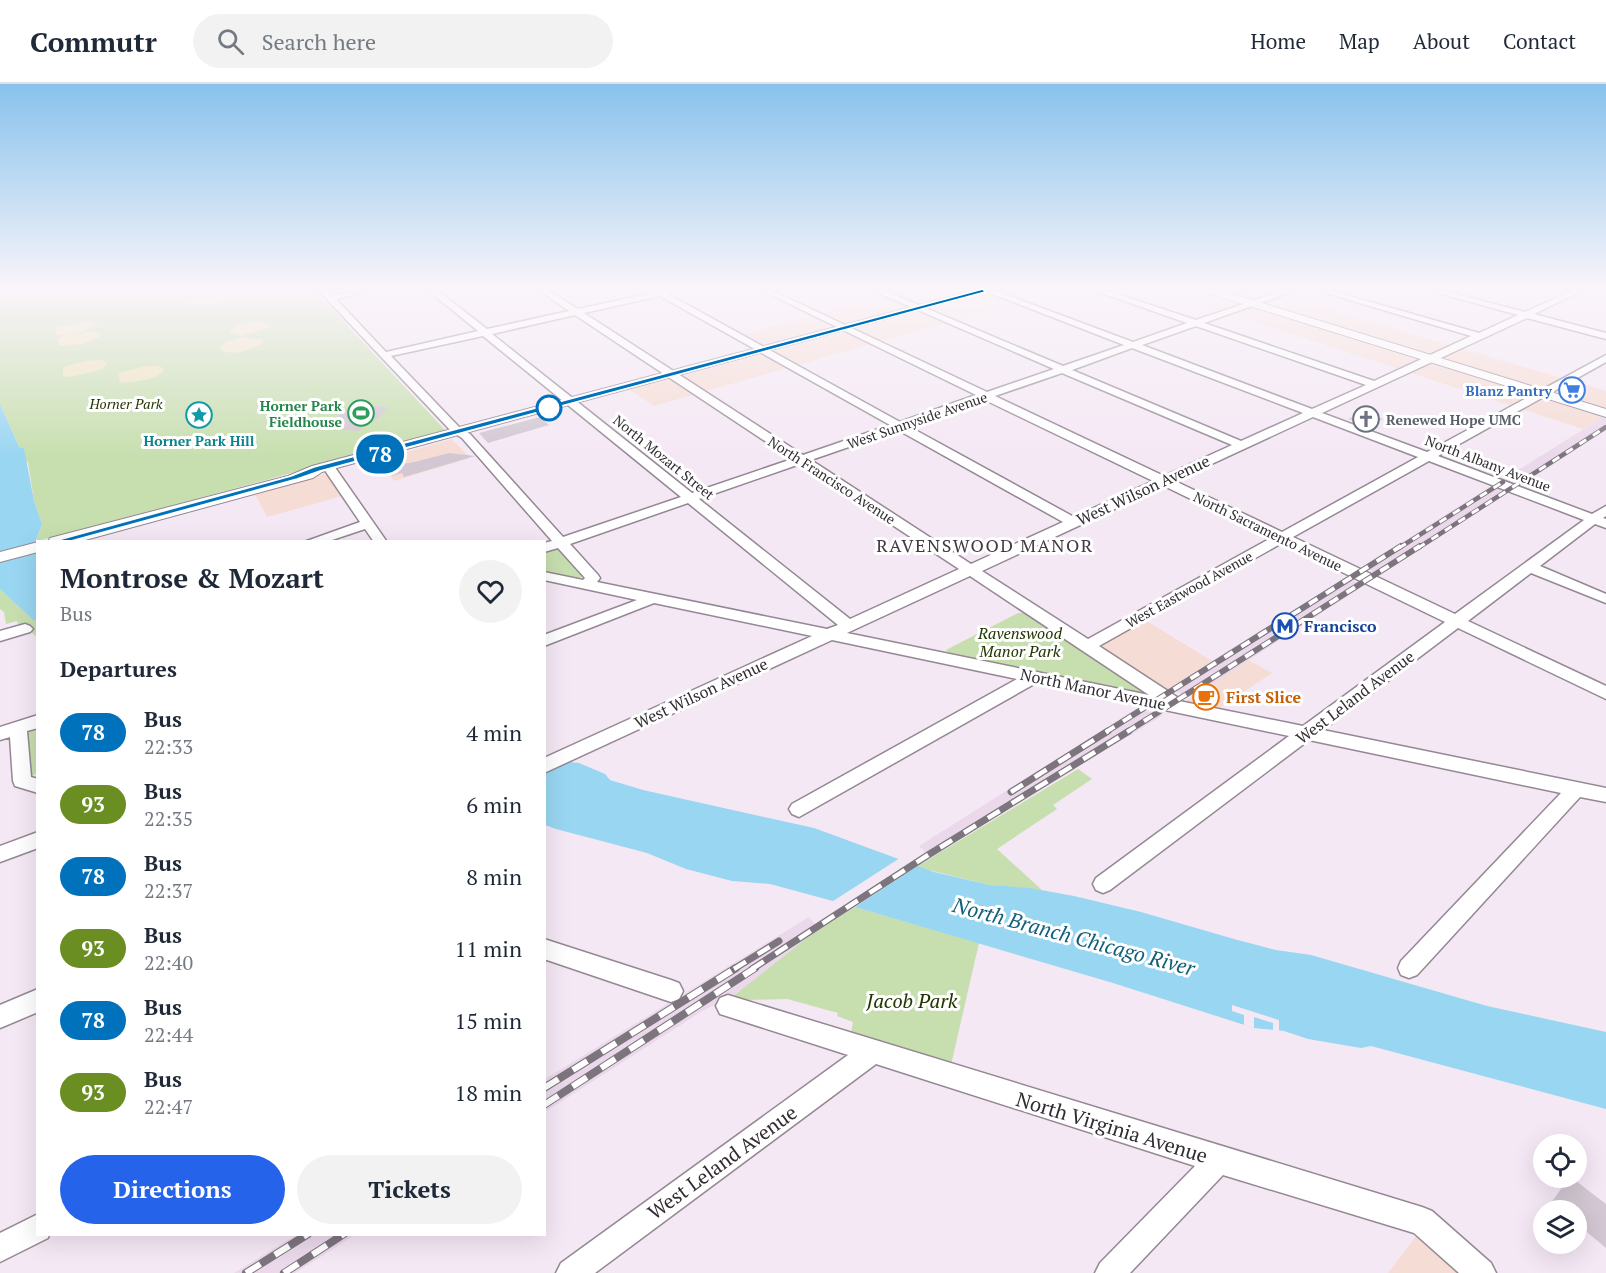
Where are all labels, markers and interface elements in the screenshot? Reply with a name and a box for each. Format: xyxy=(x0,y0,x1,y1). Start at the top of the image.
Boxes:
search box xyxy=(193,14,613,68)
text: Commutr xyxy=(30,23,157,60)
icon: search xyxy=(214,25,247,58)
text: Search here xyxy=(262,27,376,56)
text: Home xyxy=(1250,27,1306,55)
text: Map xyxy=(1339,27,1380,55)
text: About xyxy=(1413,27,1470,55)
text: Contact xyxy=(1503,27,1576,55)
supermarket icon: Blanz Pantry xyxy=(1557,375,1587,405)
place label: Blanz Pantry xyxy=(1466,381,1553,400)
street label: West Sunnyside Avenue xyxy=(844,387,990,453)
park label: Horner Park xyxy=(88,394,163,413)
unlabelled marker xyxy=(536,395,562,421)
place label: Horner Park Fieldhouse xyxy=(260,396,343,431)
sports icon: Horner Park Fieldhouse xyxy=(346,398,376,428)
place icon: Horner Park Hill xyxy=(184,400,214,430)
church icon: Renewed Hope UMC xyxy=(1351,404,1381,434)
street label: North Mozart Street xyxy=(609,410,719,504)
place label: Renewed Hope UMC xyxy=(1386,410,1521,429)
street label: North Albany Avenue xyxy=(1423,430,1553,496)
place label: Horner Park Hill xyxy=(144,431,255,450)
street label: North Francisco Avenue xyxy=(765,432,899,528)
line badge: 78 xyxy=(353,434,407,473)
text: 78 xyxy=(368,440,392,468)
street label: West Wilson Avenue xyxy=(1073,449,1213,531)
street label: North Sacramento Avenue xyxy=(1191,487,1345,575)
district label: RAVENSWOOD MANOR xyxy=(876,533,1094,557)
street label: West Eastwood Avenue xyxy=(1122,546,1256,632)
text: Montrose & Mozart xyxy=(60,559,324,596)
button: heart xyxy=(459,560,522,623)
text: Bus xyxy=(60,600,92,627)
metro station icon: Francisco xyxy=(1270,611,1300,641)
place label: Francisco xyxy=(1304,615,1377,637)
park label: Ravenswood Manor Park xyxy=(977,622,1062,662)
street label: West Leland Avenue xyxy=(1291,645,1419,749)
street label: West Wilson Avenue xyxy=(631,652,771,734)
text: Departures xyxy=(60,654,177,683)
street label: North Manor Avenue xyxy=(1018,663,1168,715)
cafe icon: First Slice xyxy=(1191,682,1221,712)
place label: First Slice xyxy=(1226,686,1301,708)
text: Bus xyxy=(144,704,182,733)
text: 78 xyxy=(81,718,105,746)
text: 4 min xyxy=(466,718,522,747)
text: 22:33 xyxy=(144,733,193,760)
text: Bus xyxy=(144,776,182,805)
text: 93 xyxy=(81,790,105,818)
text: 6 min xyxy=(466,790,522,819)
text: 22:35 xyxy=(144,805,193,832)
text: Bus xyxy=(144,848,182,877)
text: 78 xyxy=(81,862,105,890)
text: 8 min xyxy=(466,862,522,891)
text: 22:37 xyxy=(144,877,193,904)
water label: North Branch Chicago River xyxy=(949,890,1199,982)
text: Bus xyxy=(144,920,182,949)
text: 93 xyxy=(81,934,105,962)
text: 11 min xyxy=(455,934,522,963)
text: 22:40 xyxy=(144,949,193,976)
park label: Jacob Park xyxy=(866,987,958,1014)
text: Bus xyxy=(144,992,182,1021)
text: 78 xyxy=(81,1006,105,1034)
text: 15 min xyxy=(455,1006,522,1035)
text: 22:44 xyxy=(144,1021,193,1048)
text: Bus xyxy=(144,1064,182,1093)
text: 93 xyxy=(81,1078,105,1106)
text: 18 min xyxy=(455,1078,522,1107)
street label: North Virginia Avenue xyxy=(1013,1085,1211,1169)
text: 22:47 xyxy=(144,1093,193,1120)
street label: West Leland Avenue xyxy=(642,1099,802,1225)
map controls xyxy=(1533,1134,1587,1254)
button: locate xyxy=(1533,1134,1587,1188)
button: Directions xyxy=(60,1155,285,1224)
button: Tickets xyxy=(297,1155,522,1224)
button: layers xyxy=(1533,1200,1587,1254)

